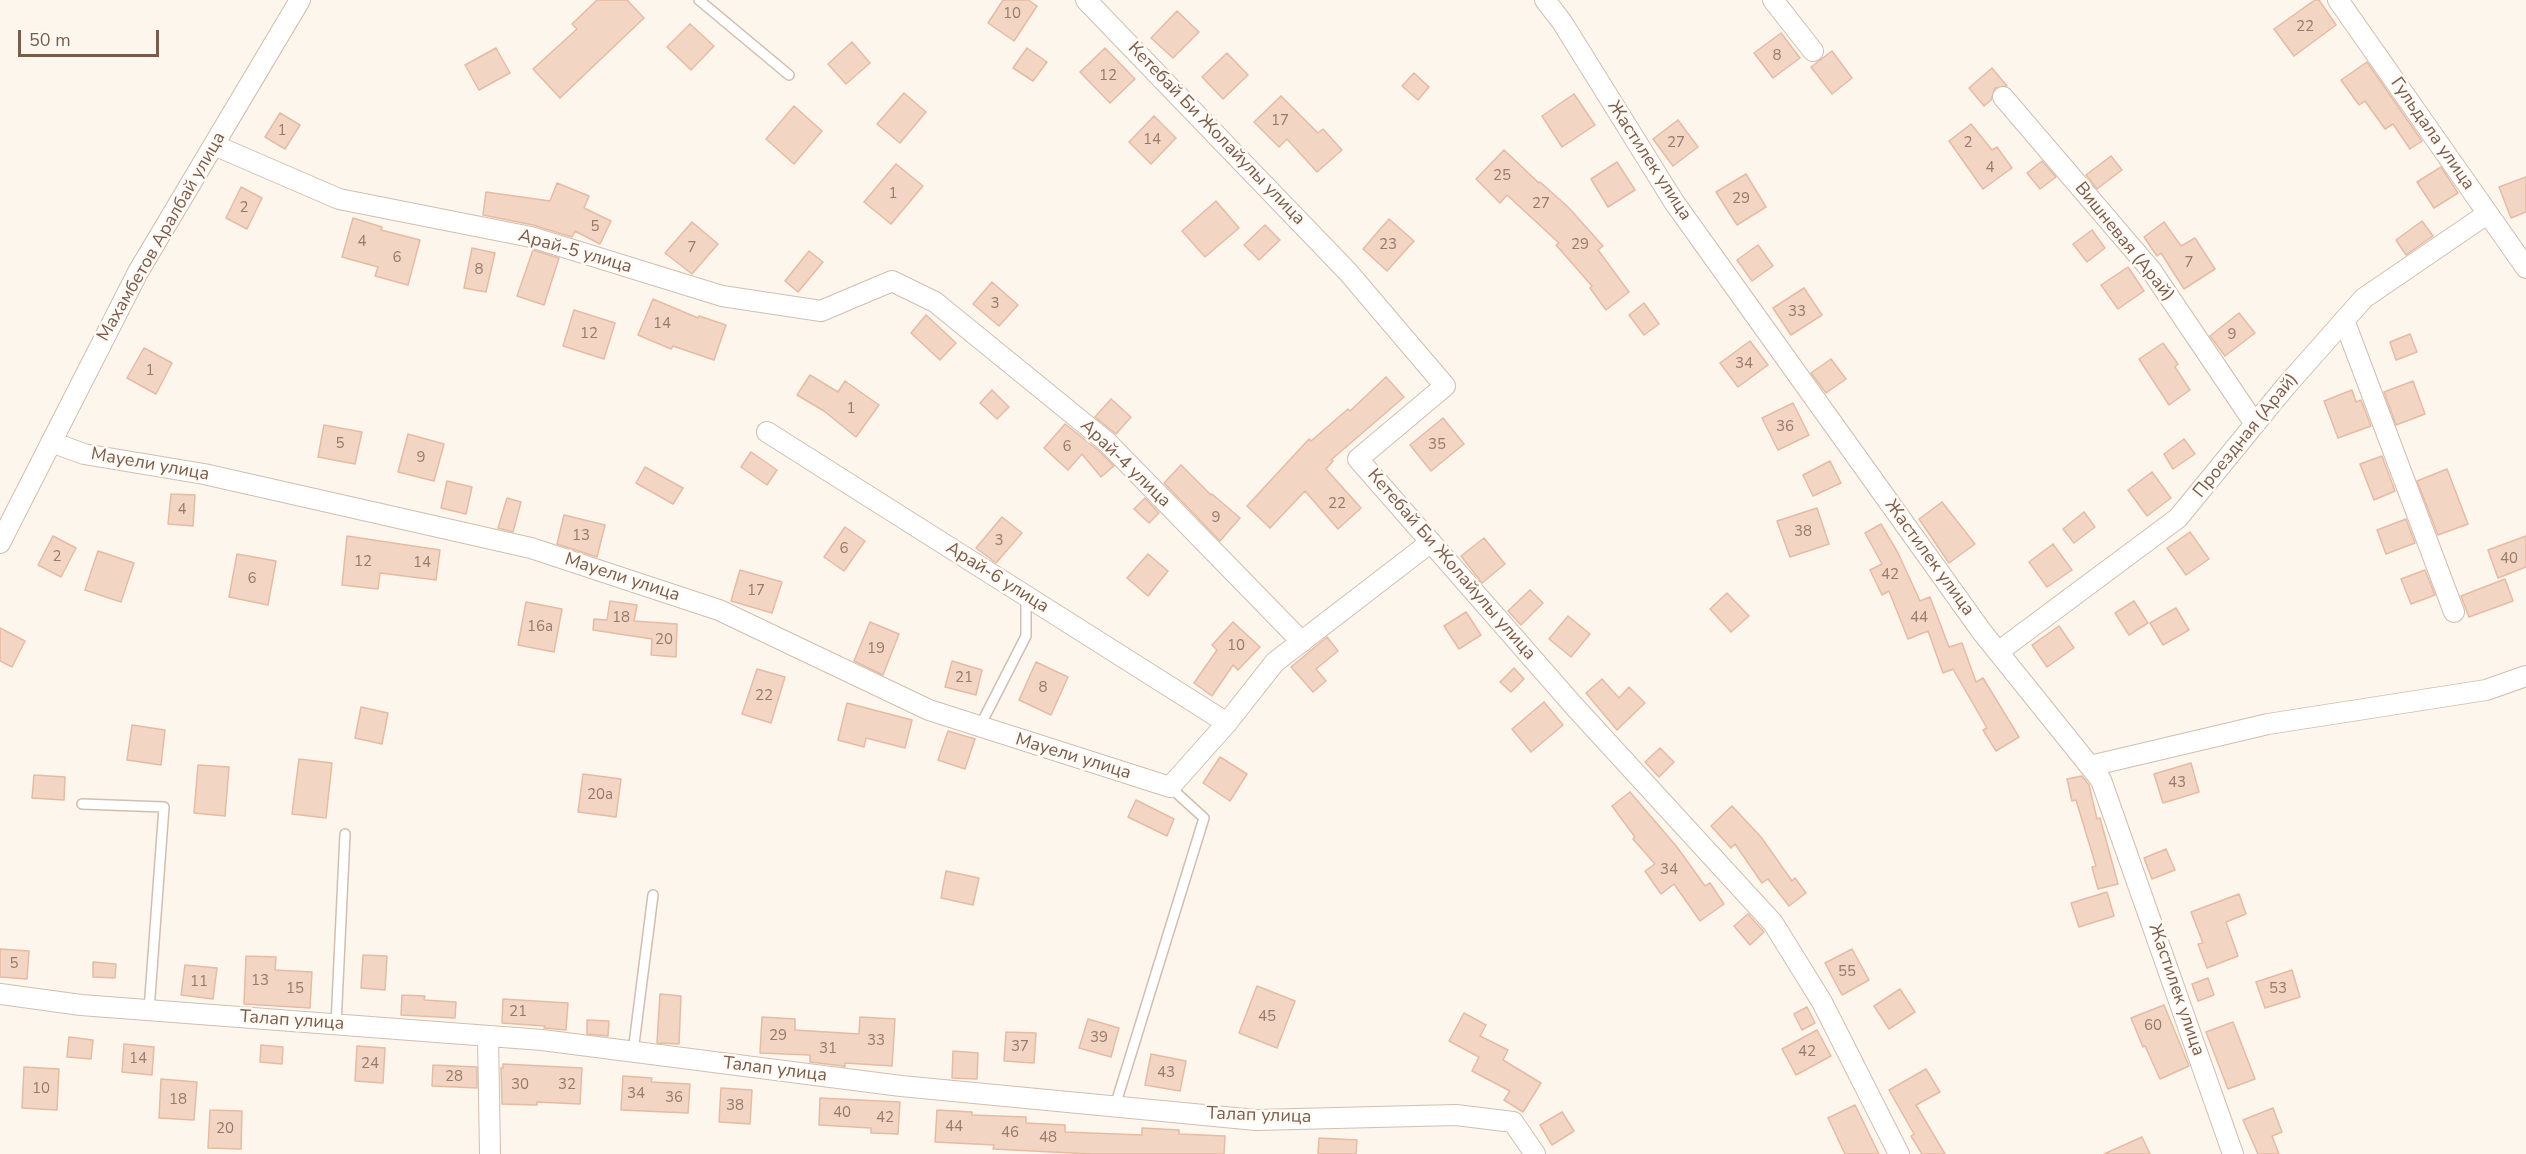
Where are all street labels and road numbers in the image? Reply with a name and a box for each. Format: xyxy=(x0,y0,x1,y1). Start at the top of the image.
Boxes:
street label: Кетебай Би Жолайулы улица xyxy=(1123,38,1309,230)
street label: Гульдала улица xyxy=(2385,74,2479,194)
street label: Жастилек улица xyxy=(1602,97,1696,225)
street label: Махамбетов Аралбай улица xyxy=(93,129,231,345)
street label: Вишневая (Арай) xyxy=(2069,178,2179,306)
street label: Арай-5 улица xyxy=(516,225,634,279)
street label: Проездная (Арай) xyxy=(2189,369,2303,503)
street label: Арай-4 улица xyxy=(1075,415,1175,513)
street label: Мауели улица xyxy=(89,444,211,486)
street label: Кетебай Би Жолайулы улица xyxy=(1362,465,1540,665)
street label: Жастилек улица xyxy=(1880,496,1978,620)
street label: Арай-6 улица xyxy=(942,538,1052,618)
street label: Мауели улица xyxy=(562,549,682,607)
street label: Мауели улица xyxy=(1013,729,1133,785)
street label: Жастилек улица xyxy=(2143,921,2209,1059)
street label: Талап улица xyxy=(239,1007,345,1035)
street label: Талап улица xyxy=(722,1053,828,1087)
street label: Талап улица xyxy=(1206,1103,1312,1129)

